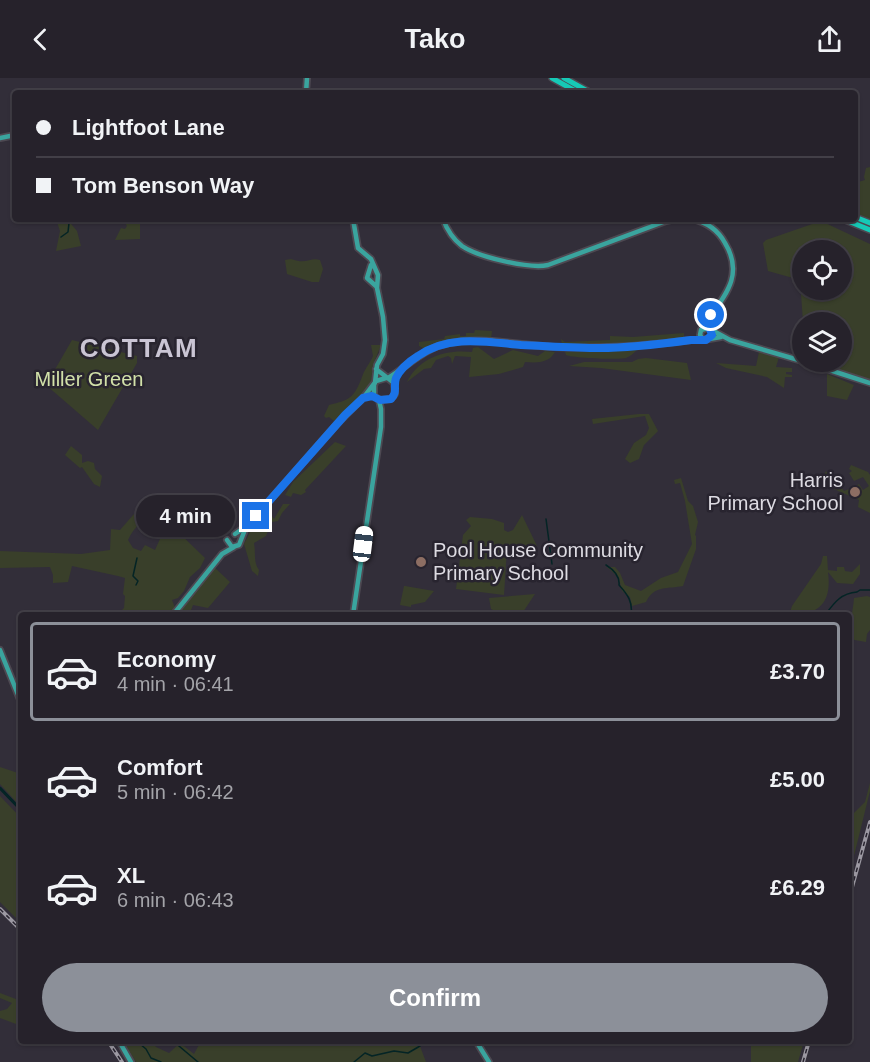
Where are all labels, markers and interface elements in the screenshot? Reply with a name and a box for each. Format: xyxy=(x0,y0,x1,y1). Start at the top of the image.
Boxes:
icon: back xyxy=(24,23,57,56)
icon: share xyxy=(813,23,846,56)
text: Tako xyxy=(404,24,466,54)
text: Lightfoot Lane xyxy=(72,115,225,140)
text: Tom Benson Way xyxy=(72,173,254,198)
map controls xyxy=(792,240,852,372)
button: locate xyxy=(792,240,852,300)
route start xyxy=(697,301,724,328)
button: layers xyxy=(792,312,852,372)
district label: COTTAM xyxy=(80,333,198,363)
park label: Miller Green xyxy=(35,368,143,390)
place label: Harris Primary School xyxy=(707,469,843,514)
marker: Harris Primary School xyxy=(848,485,862,499)
callout: 4 min xyxy=(136,495,235,537)
route end xyxy=(242,502,269,529)
text: 4 min xyxy=(159,505,212,527)
car xyxy=(352,525,374,563)
place label: Pool House Community Primary School xyxy=(433,539,643,584)
marker: Pool House Community Primary School xyxy=(414,555,428,569)
icon: car xyxy=(45,645,99,699)
text: Economy xyxy=(117,647,216,672)
text: £3.70 xyxy=(770,659,825,684)
text: 4 min · 06:41 xyxy=(117,673,234,695)
icon: car xyxy=(45,753,99,807)
text: Comfort xyxy=(117,755,203,780)
text: £5.00 xyxy=(770,767,825,792)
text: 5 min · 06:42 xyxy=(117,781,234,803)
icon: car xyxy=(45,861,99,915)
text: XL xyxy=(117,863,145,888)
text: £6.29 xyxy=(770,875,825,900)
text: 6 min · 06:43 xyxy=(117,889,234,911)
button: Confirm xyxy=(42,963,828,1032)

